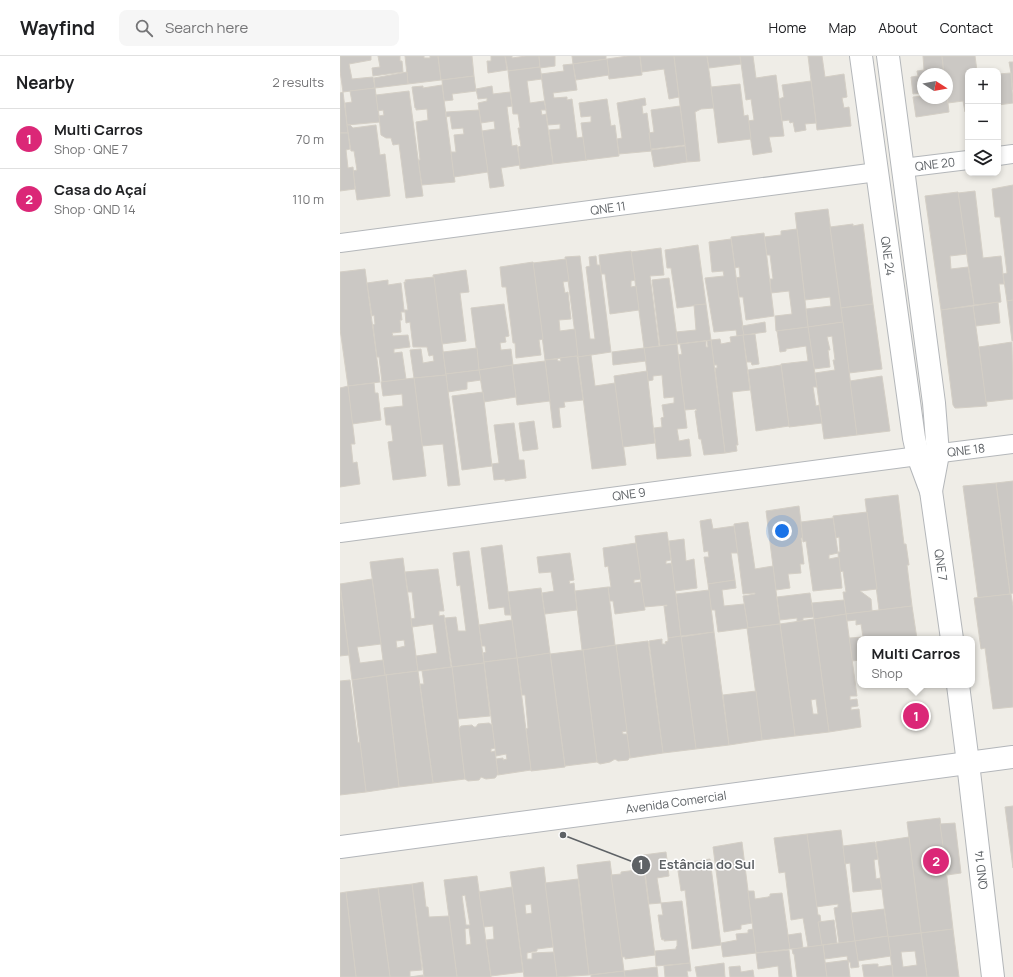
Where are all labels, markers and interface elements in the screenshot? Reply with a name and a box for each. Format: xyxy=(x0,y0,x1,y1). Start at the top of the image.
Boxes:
search box xyxy=(119,10,399,46)
text: Wayfind xyxy=(20,15,95,41)
icon: search xyxy=(133,17,155,39)
text: Search here xyxy=(165,17,248,38)
text: Home xyxy=(769,18,806,37)
text: Map xyxy=(828,18,856,37)
text: About xyxy=(878,18,918,37)
text: Contact xyxy=(940,18,993,37)
north arrow xyxy=(917,68,953,104)
map controls xyxy=(965,68,1001,176)
button: + xyxy=(965,68,1001,104)
text: Nearby xyxy=(16,71,74,94)
text: 2 results xyxy=(272,73,324,91)
button: − xyxy=(965,104,1001,140)
text: Multi Carros xyxy=(54,119,143,140)
text: 1 xyxy=(26,130,32,148)
text: 70 m xyxy=(296,130,324,148)
text: Shop · QNE 7 xyxy=(54,140,128,158)
button: layers xyxy=(965,140,1001,176)
street label: QNE 20 xyxy=(914,153,956,175)
text: Casa do Açaí xyxy=(54,179,146,200)
text: 2 xyxy=(25,190,33,208)
text: 110 m xyxy=(292,190,324,208)
street label: QNE 11 xyxy=(589,197,627,219)
text: Shop · QND 14 xyxy=(54,200,136,218)
street label: QNE 24 xyxy=(877,235,899,277)
street label: QNE 18 xyxy=(946,439,986,461)
street label: QNE 9 xyxy=(611,483,647,505)
your location xyxy=(772,521,792,541)
street label: QNE 7 xyxy=(930,548,952,582)
popup xyxy=(857,636,975,688)
text: Multi Carros xyxy=(872,643,960,664)
text: Shop xyxy=(872,664,903,682)
pin: 1 xyxy=(903,701,929,731)
street label: Avenida Comercial xyxy=(624,787,728,817)
pin: 2 xyxy=(923,846,949,876)
street label: QND 14 xyxy=(970,850,992,890)
callout: Estância do Sul xyxy=(631,852,763,877)
text: Estância do Sul xyxy=(659,855,755,873)
text: 1 xyxy=(638,856,644,873)

